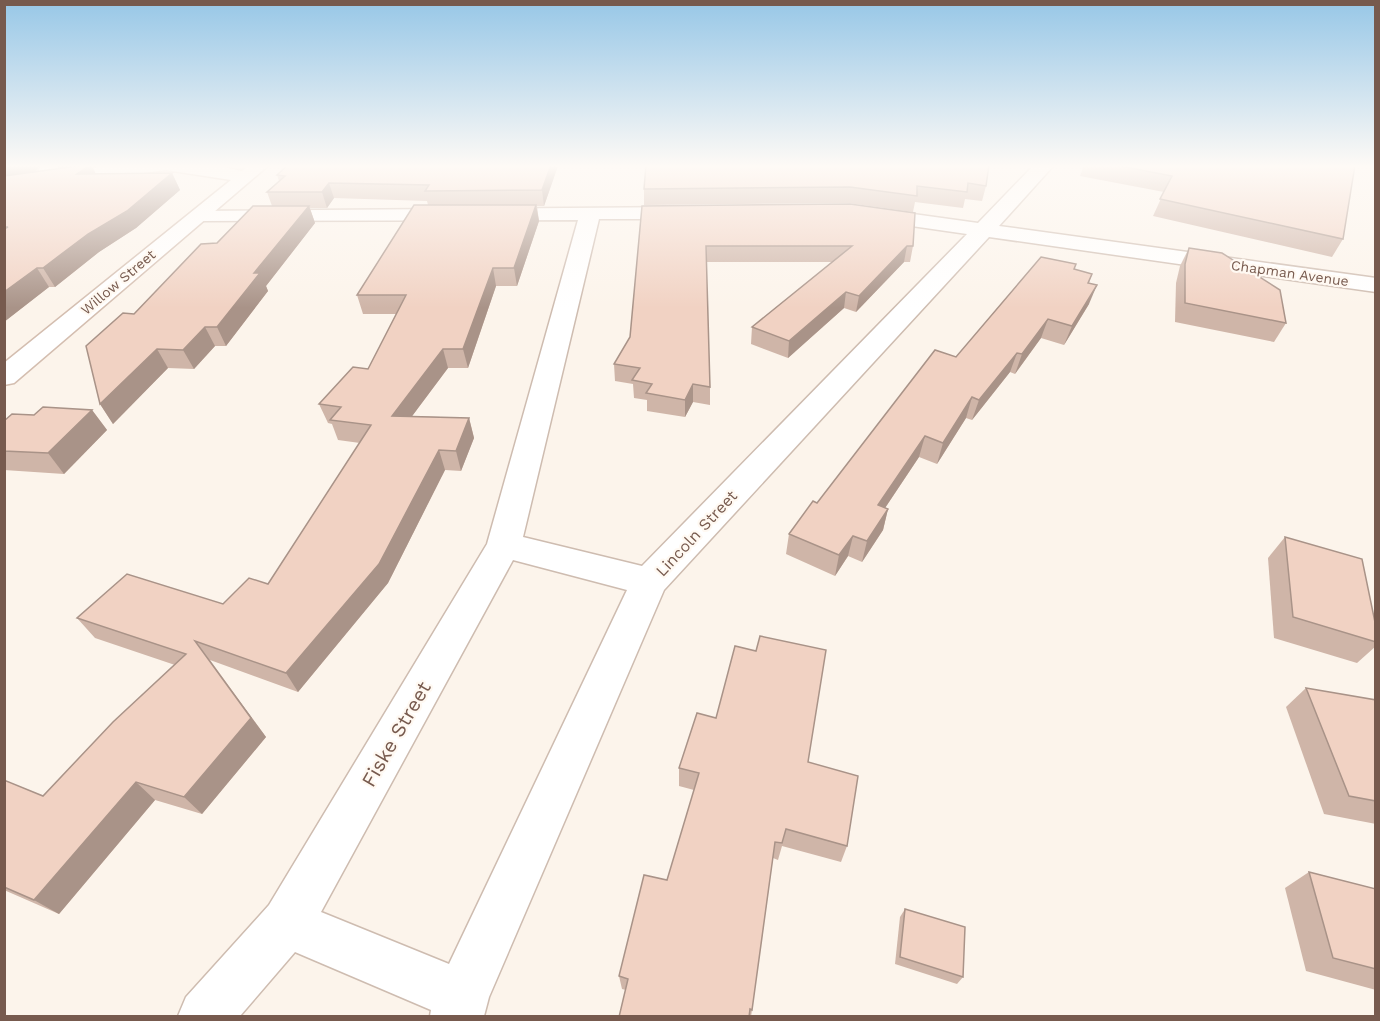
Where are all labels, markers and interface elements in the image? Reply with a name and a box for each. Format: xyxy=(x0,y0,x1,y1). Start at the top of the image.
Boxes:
street label: Willow Street xyxy=(78,246,159,318)
street label: Chapman Avenue xyxy=(1230,257,1350,289)
street label: Lincoln Street xyxy=(652,486,741,580)
street label: Fiske Street xyxy=(356,677,436,791)

